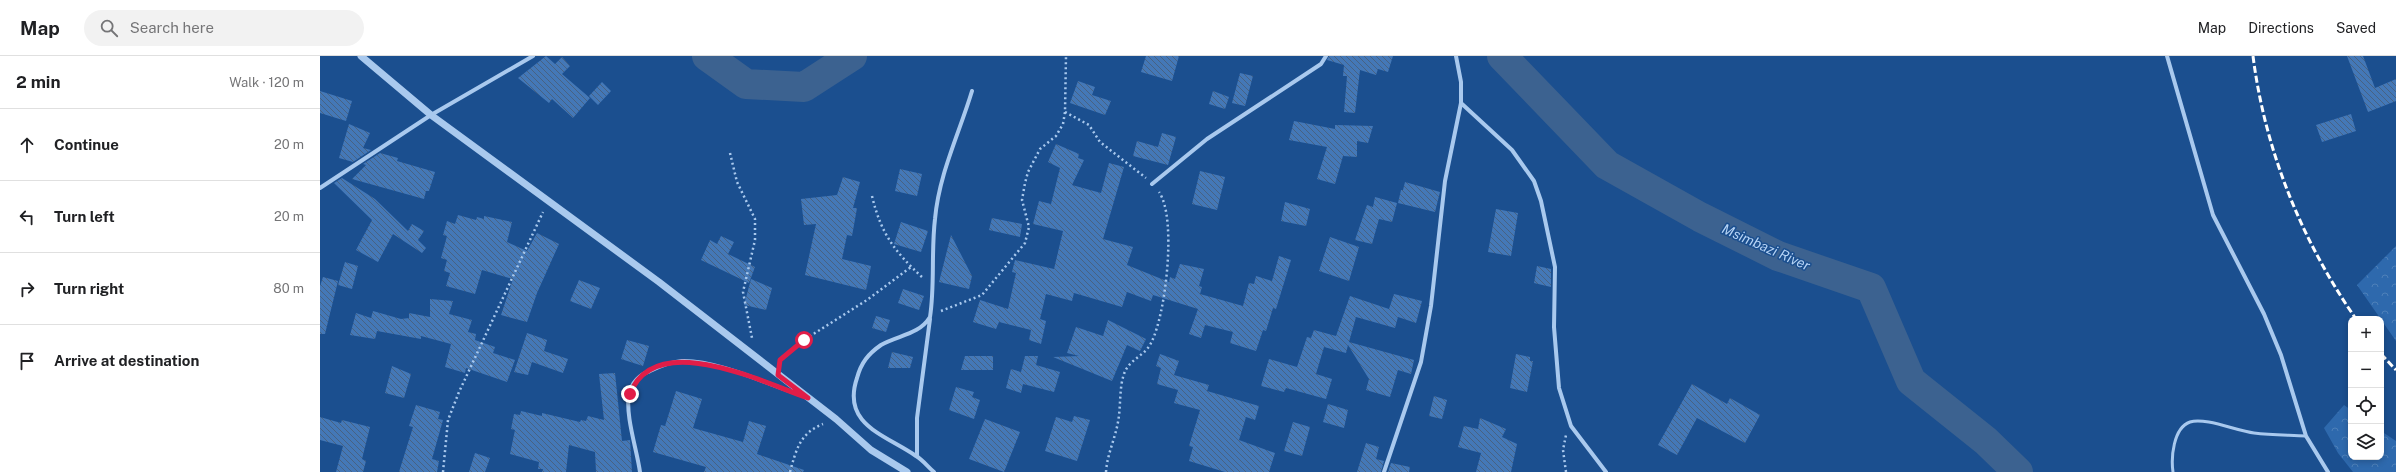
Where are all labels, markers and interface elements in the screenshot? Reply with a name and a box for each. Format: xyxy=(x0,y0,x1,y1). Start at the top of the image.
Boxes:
search box xyxy=(84,10,364,46)
text: Map xyxy=(20,17,60,39)
icon: search xyxy=(98,17,120,39)
text: Search here xyxy=(130,19,214,36)
text: Map xyxy=(2198,20,2226,36)
text: Directions xyxy=(2248,20,2314,36)
text: Saved xyxy=(2336,20,2376,36)
text: 2 min xyxy=(16,72,61,92)
text: Walk · 120 m xyxy=(229,75,304,90)
icon: ahead xyxy=(16,134,38,156)
text: Continue xyxy=(54,136,119,153)
text: 20 m xyxy=(274,137,304,152)
icon: left xyxy=(16,206,38,228)
text: Turn left xyxy=(54,208,115,225)
text: 20 m xyxy=(274,209,304,224)
water label: Msimbazi River xyxy=(1720,220,1813,274)
icon: right xyxy=(16,278,38,300)
text: Turn right xyxy=(54,280,124,297)
text: 80 m xyxy=(273,281,304,296)
map controls xyxy=(2348,316,2384,460)
button: + xyxy=(2348,316,2384,352)
route start xyxy=(795,331,813,349)
icon: arrive xyxy=(16,350,38,372)
text: Arrive at destination xyxy=(54,352,199,369)
button: − xyxy=(2348,352,2384,388)
route end xyxy=(621,385,639,403)
button: locate xyxy=(2348,388,2384,424)
button: layers xyxy=(2348,424,2384,460)

